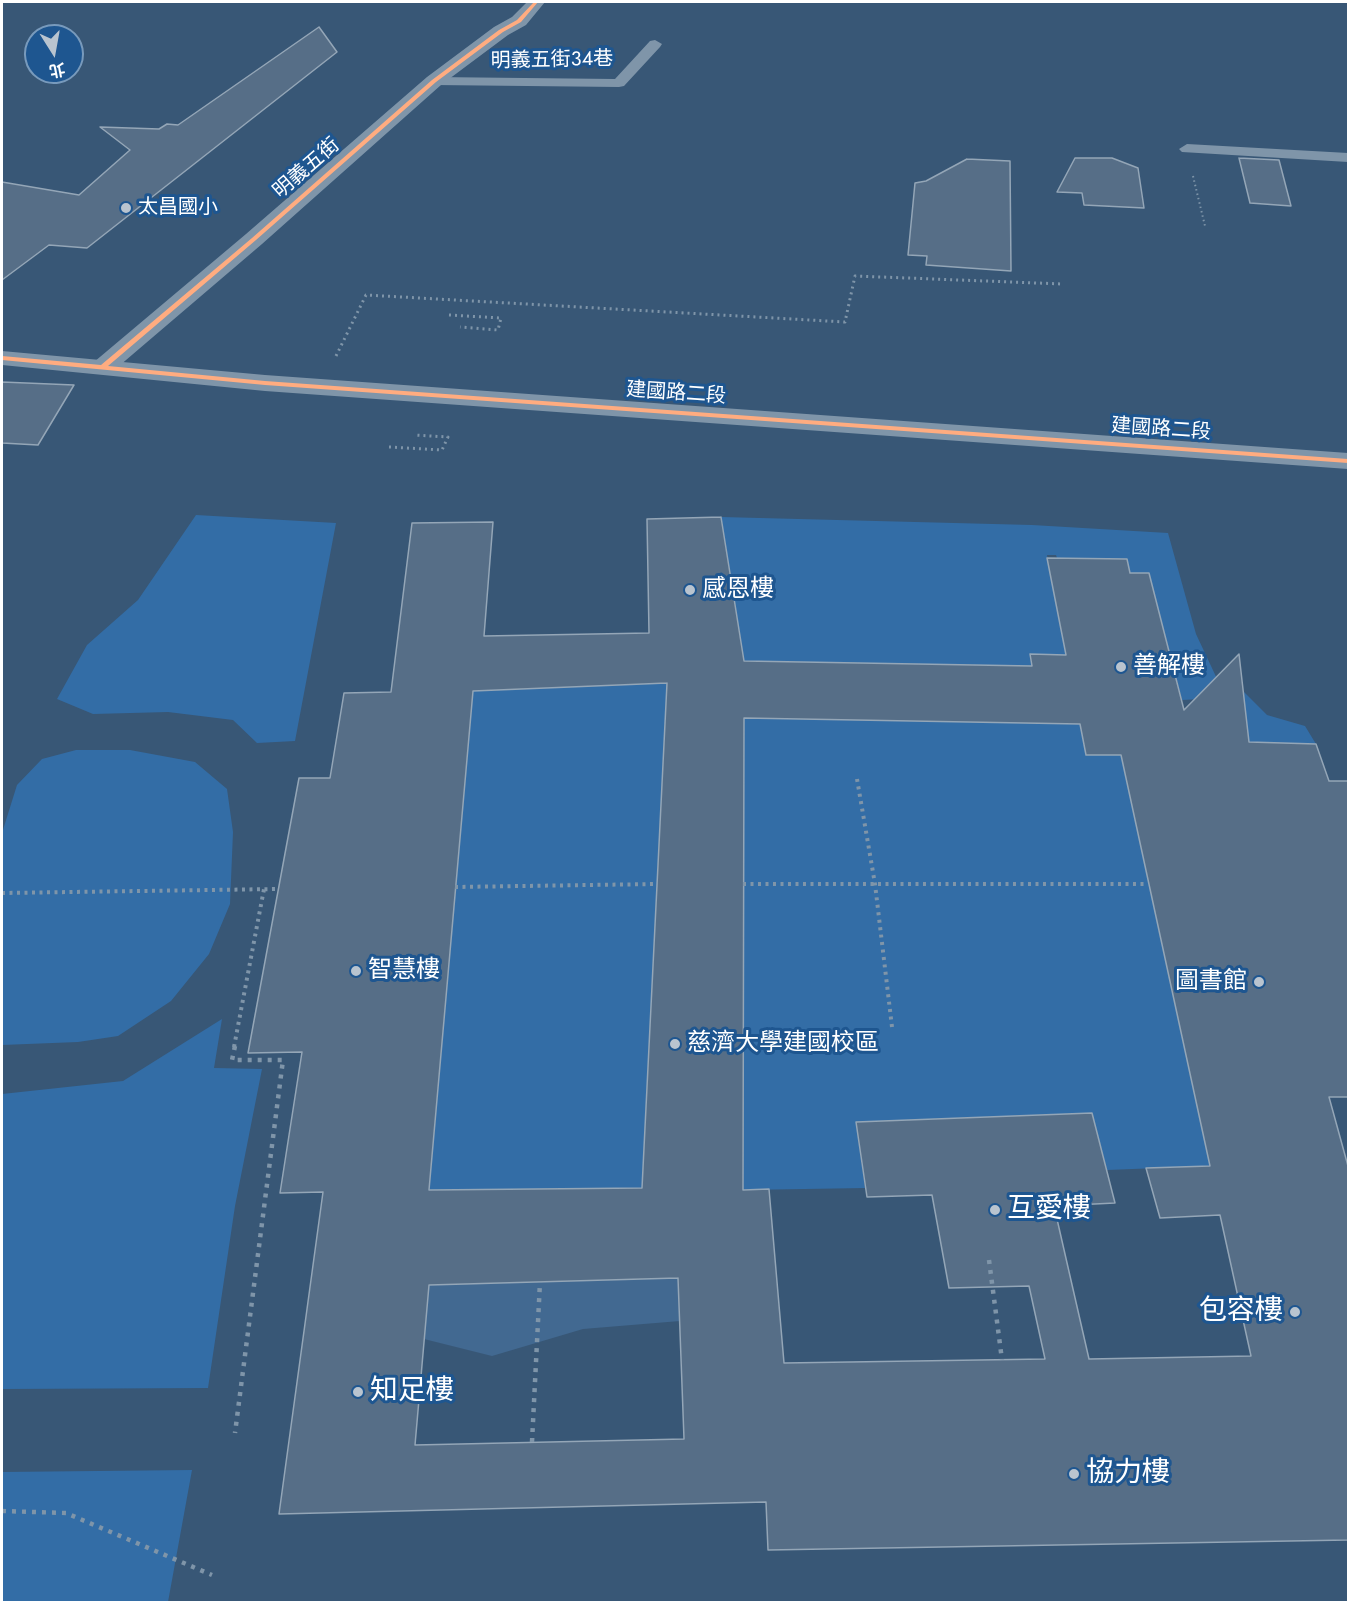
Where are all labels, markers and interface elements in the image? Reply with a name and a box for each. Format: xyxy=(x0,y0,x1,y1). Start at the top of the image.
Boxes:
north arrow xyxy=(24,24,84,84)
street label: 明義五街34巷 xyxy=(491,48,613,74)
text: 北 xyxy=(47,57,67,83)
street label: 明義五街 xyxy=(269,134,345,204)
place label: 太昌國小 xyxy=(138,196,218,220)
marker: 太昌國小 xyxy=(119,201,133,215)
street label: 建國路二段 xyxy=(625,379,727,409)
street label: 建國路二段 xyxy=(1110,415,1212,445)
place label: 感恩樓 xyxy=(702,576,774,604)
marker: 感恩樓 xyxy=(683,583,697,597)
place label: 善解樓 xyxy=(1133,653,1205,681)
marker: 善解樓 xyxy=(1114,660,1128,674)
place label: 智慧樓 xyxy=(368,957,440,985)
marker: 智慧樓 xyxy=(349,964,363,978)
place label: 圖書館 xyxy=(1175,968,1247,996)
marker: 圖書館 xyxy=(1252,975,1266,989)
place label: 慈濟大學建國校區 xyxy=(687,1030,879,1058)
marker: 慈濟大學建國校區 xyxy=(668,1037,682,1051)
place label: 互愛樓 xyxy=(1007,1193,1091,1227)
marker: 互愛樓 xyxy=(988,1203,1002,1217)
place label: 包容樓 xyxy=(1199,1295,1283,1329)
marker: 包容樓 xyxy=(1288,1305,1302,1319)
place label: 知足樓 xyxy=(370,1375,454,1409)
marker: 知足樓 xyxy=(351,1385,365,1399)
place label: 協力樓 xyxy=(1086,1457,1170,1491)
marker: 協力樓 xyxy=(1067,1467,1081,1481)

